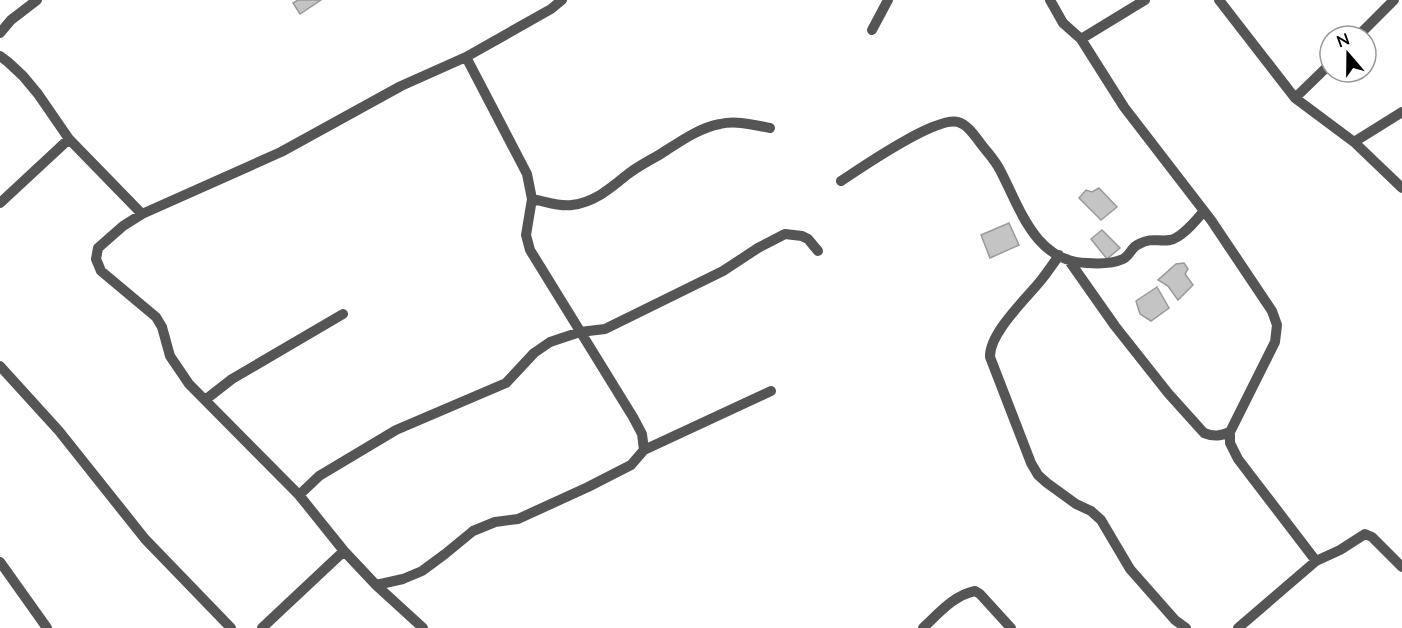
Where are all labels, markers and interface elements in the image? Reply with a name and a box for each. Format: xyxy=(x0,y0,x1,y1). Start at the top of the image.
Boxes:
north arrow xyxy=(1318,24,1378,84)
text: N xyxy=(1334,28,1352,50)

